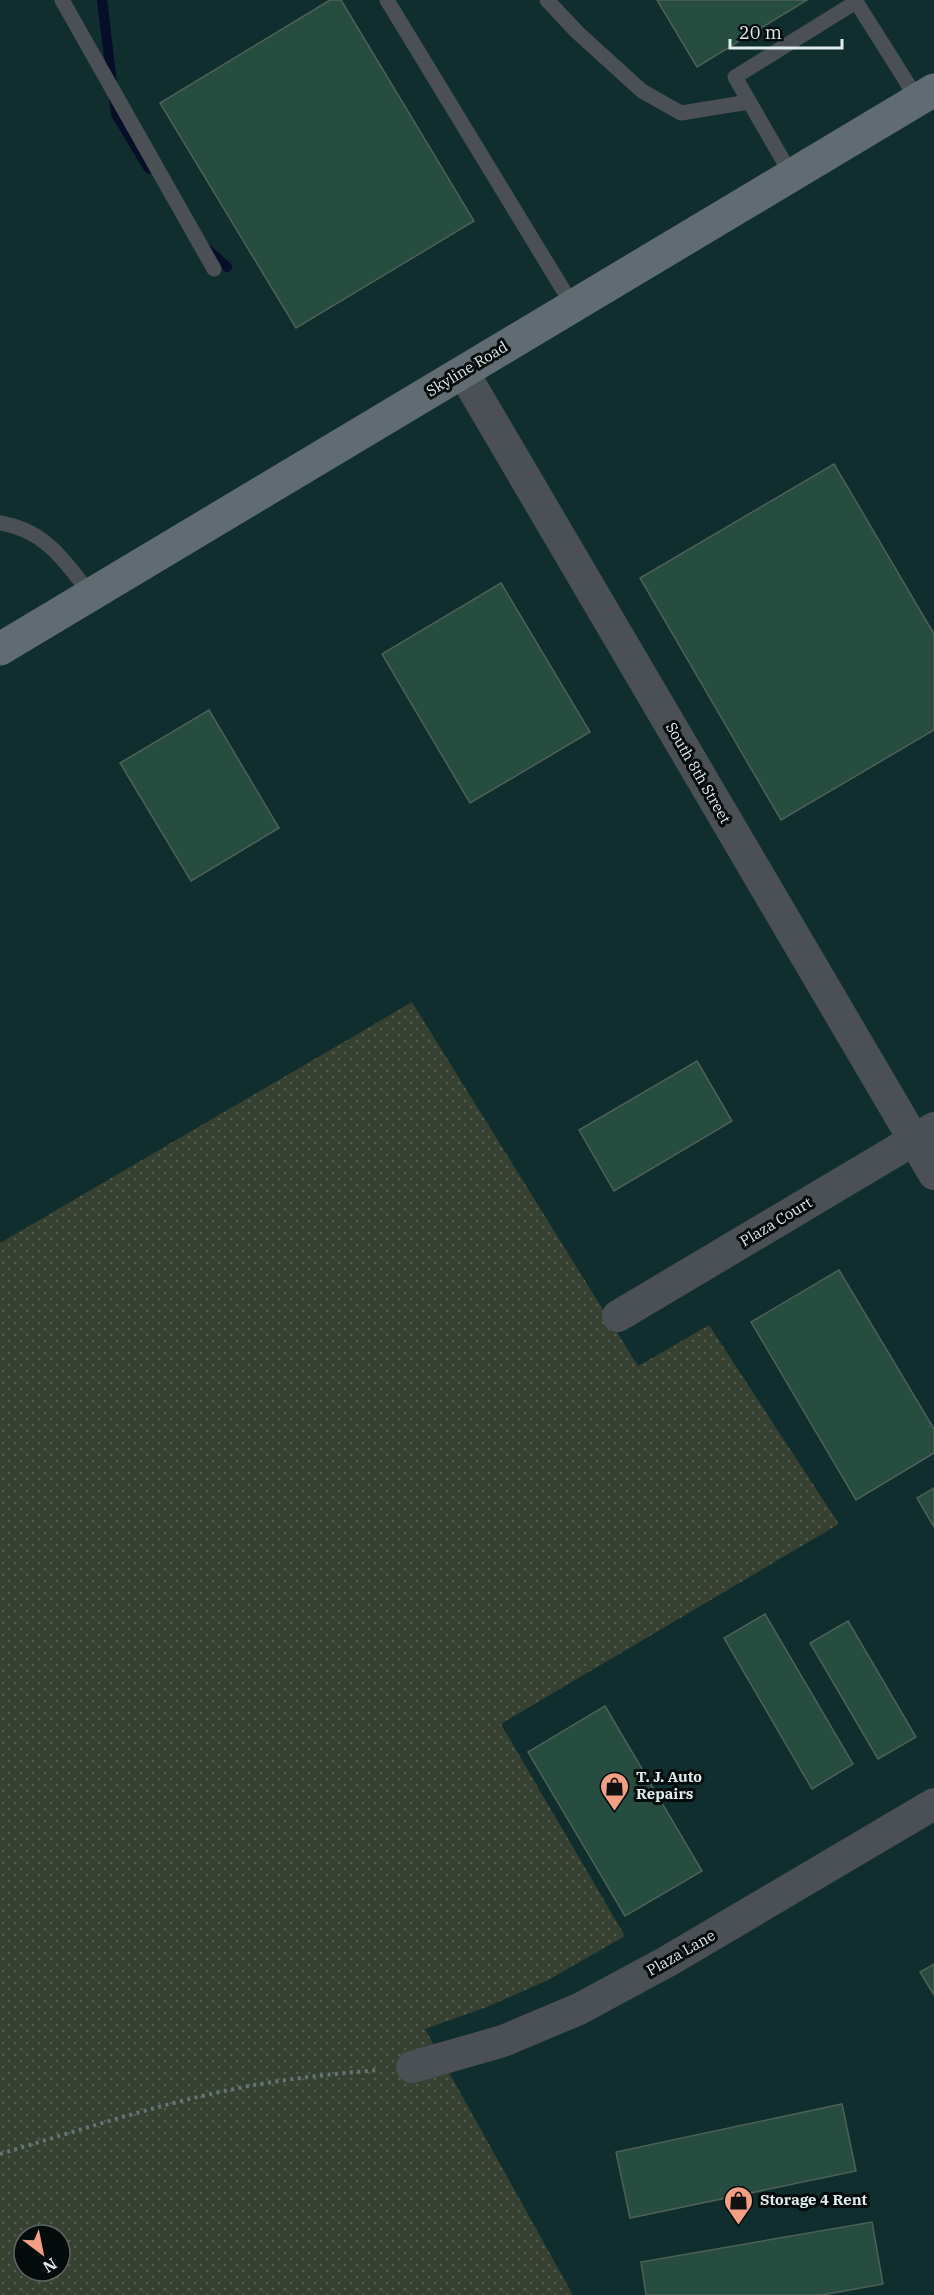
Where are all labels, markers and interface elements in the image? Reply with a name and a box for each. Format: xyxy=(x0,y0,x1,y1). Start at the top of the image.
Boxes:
scale bar xyxy=(730,12,842,50)
text: 20 m xyxy=(739,21,782,44)
street label: Skyline Road xyxy=(423,337,511,400)
street label: South 8th Street xyxy=(662,719,735,827)
street label: Plaza Court xyxy=(736,1193,815,1251)
place label: T. J. Auto Repairs xyxy=(636,1767,702,1803)
shop icon: T. J. Auto Repairs xyxy=(599,1770,631,1812)
street label: Plaza Lane xyxy=(643,1925,718,1980)
shop icon: Storage 4 Rent xyxy=(723,2184,755,2226)
place label: Storage 4 Rent xyxy=(760,2190,868,2209)
north arrow xyxy=(12,2223,72,2283)
text: N xyxy=(39,2254,61,2278)

